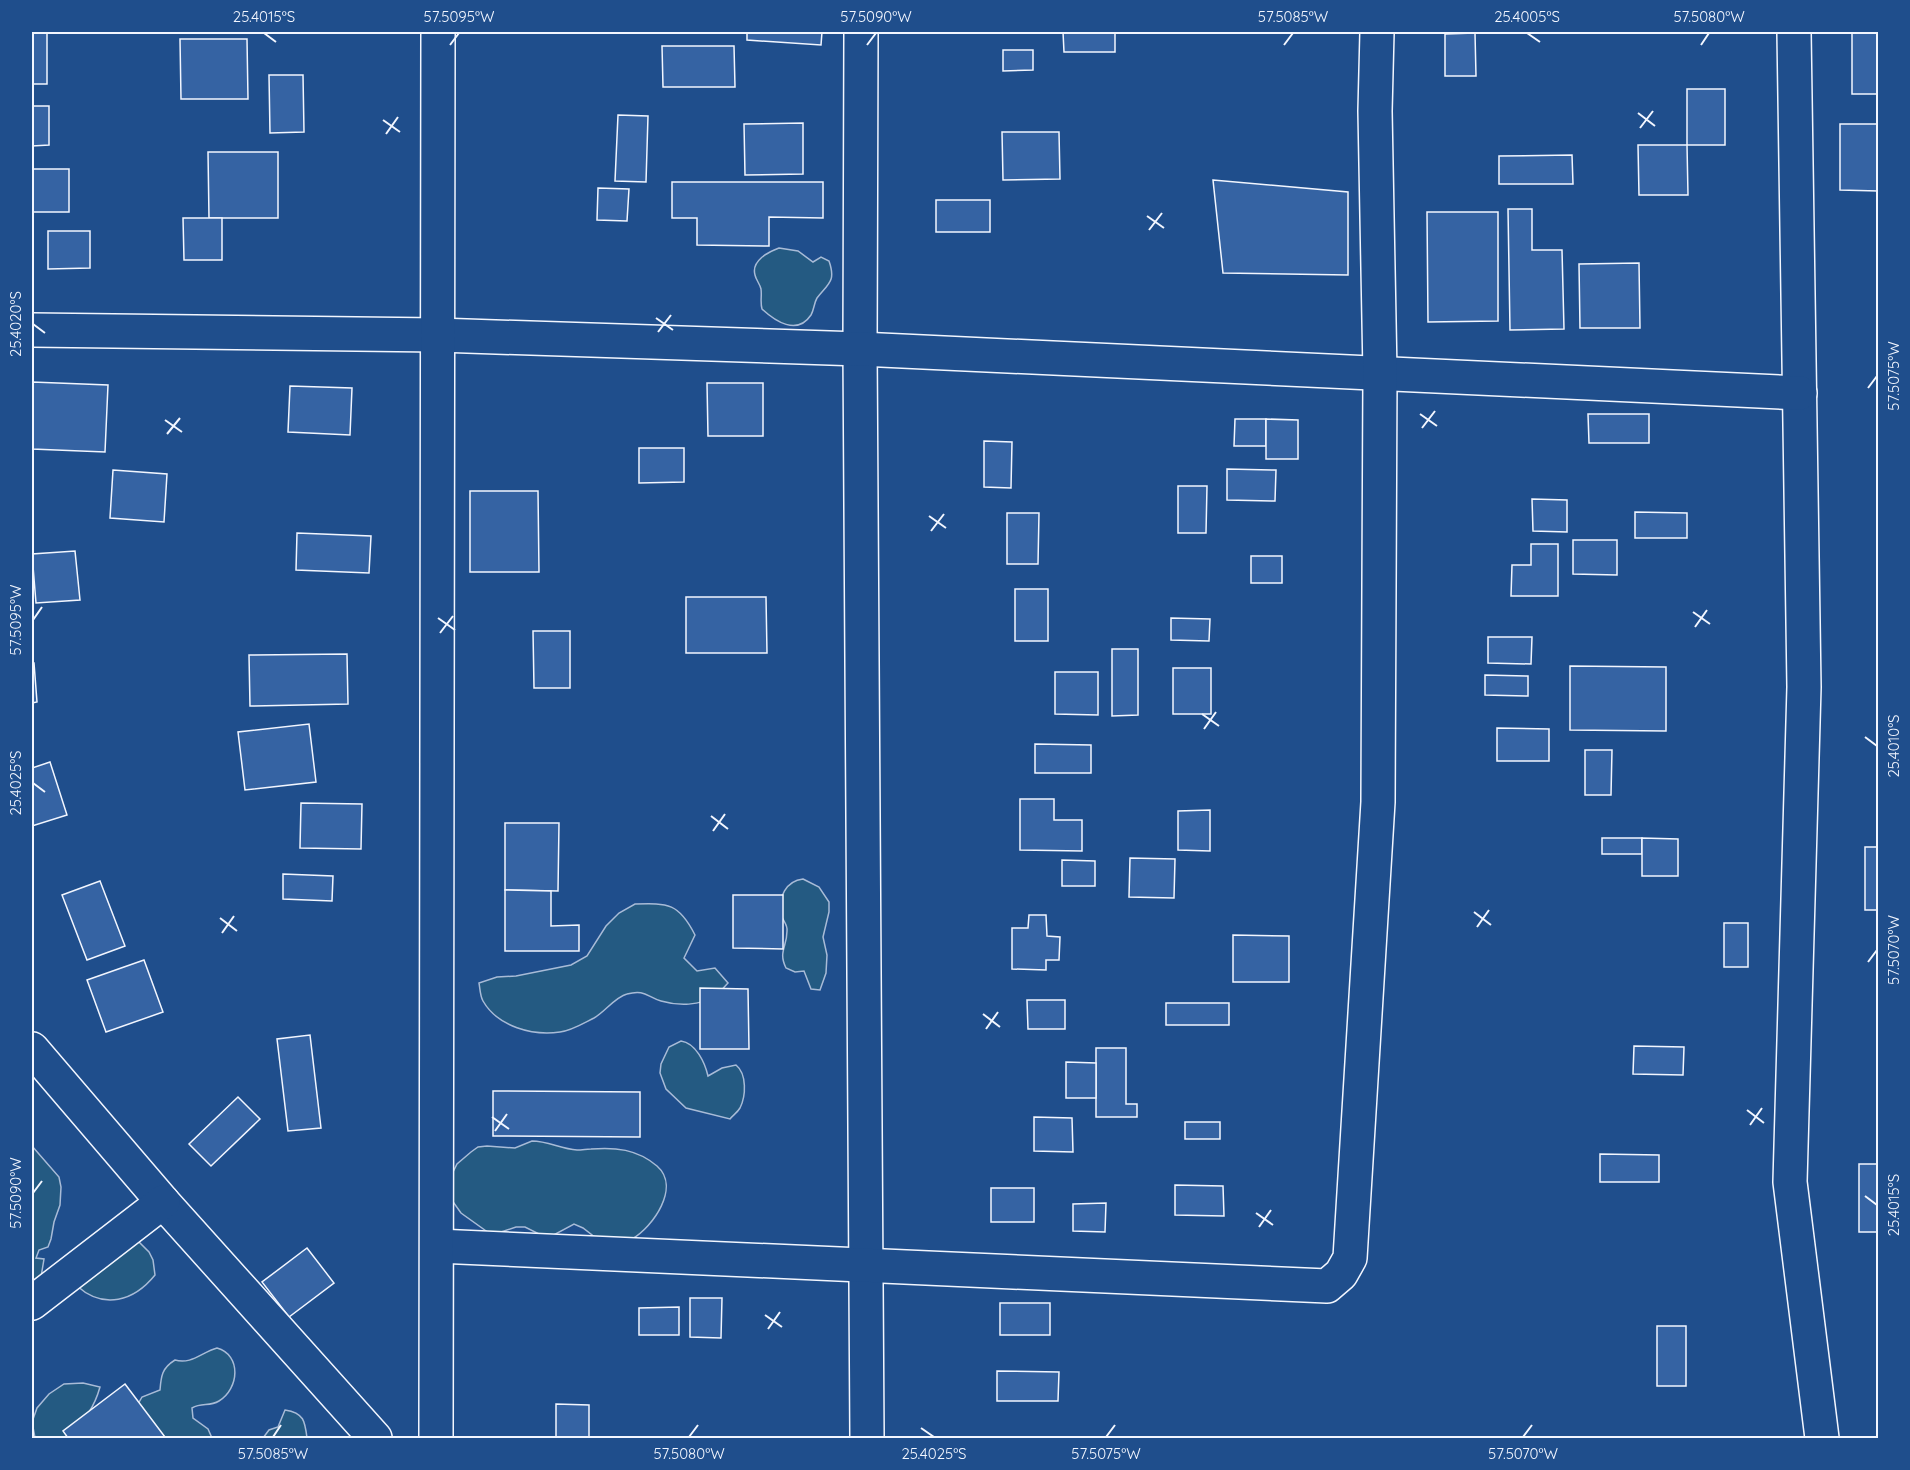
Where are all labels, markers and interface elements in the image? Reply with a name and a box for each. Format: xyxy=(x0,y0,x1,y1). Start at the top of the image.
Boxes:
text: 25.4015°S xyxy=(233,7,295,26)
text: 57.5095°W xyxy=(424,7,495,26)
text: 57.5090°W xyxy=(840,7,912,26)
text: 57.5085°W xyxy=(1258,7,1329,26)
text: 25.4005°S xyxy=(1494,7,1560,26)
text: 57.5080°W xyxy=(1673,7,1745,26)
text: 25.4020°S xyxy=(6,291,25,357)
text: 57.5075°W xyxy=(1884,341,1903,411)
text: 57.5095°W xyxy=(6,584,25,655)
text: 25.4010°S xyxy=(1884,714,1903,778)
text: 25.4025°S xyxy=(6,750,25,816)
text: 57.5070°W xyxy=(1884,914,1903,985)
text: 57.5090°W xyxy=(6,1157,25,1229)
text: 25.4015°S xyxy=(1884,1174,1903,1236)
text: 57.5085°W xyxy=(238,1444,309,1463)
text: 57.5080°W xyxy=(653,1444,725,1463)
text: 25.4025°S xyxy=(901,1444,967,1463)
text: 57.5075°W xyxy=(1071,1444,1141,1463)
text: 57.5070°W xyxy=(1488,1444,1559,1463)

